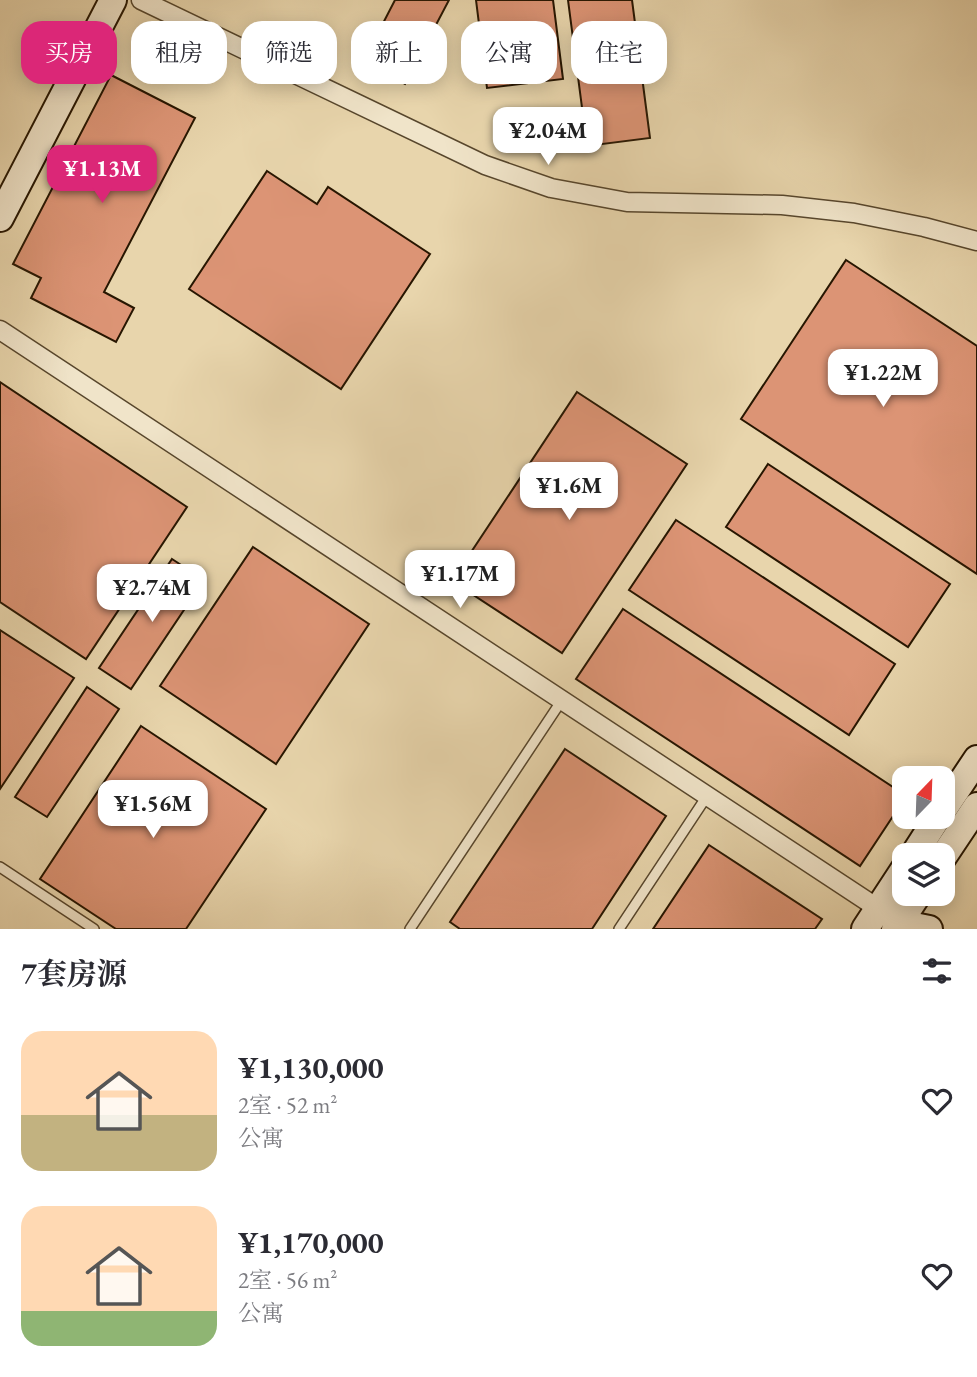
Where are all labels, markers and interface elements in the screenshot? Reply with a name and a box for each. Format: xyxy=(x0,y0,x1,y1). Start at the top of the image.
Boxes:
chip: 买房 xyxy=(21,21,117,84)
chip: 租房 xyxy=(131,21,227,84)
chip: 筛选 xyxy=(241,21,337,84)
chip: 新上 xyxy=(351,21,447,84)
chip: 公寓 xyxy=(461,21,557,84)
chip: 住宅 xyxy=(571,21,667,84)
pin: ¥2.04M xyxy=(491,108,605,167)
text: ¥2.04M xyxy=(509,115,587,145)
pin: ¥1.13M xyxy=(45,146,159,205)
text: ¥1.13M xyxy=(63,153,141,183)
pin: ¥1.22M xyxy=(826,350,940,409)
text: ¥1.22M xyxy=(844,357,922,387)
pin: ¥1.6M xyxy=(520,462,618,522)
text: ¥1.6M xyxy=(536,470,602,500)
pin: ¥1.17M xyxy=(403,550,517,610)
text: ¥1.17M xyxy=(421,558,499,588)
pin: ¥2.74M xyxy=(95,564,209,624)
text: ¥2.74M xyxy=(113,572,191,602)
north arrow xyxy=(892,766,956,830)
map controls xyxy=(892,766,955,906)
pin: ¥1.56M xyxy=(96,780,210,840)
text: ¥1.56M xyxy=(114,788,192,818)
button: layers xyxy=(892,843,955,906)
icon: filters xyxy=(918,952,956,990)
text: 7套房源 xyxy=(21,954,127,993)
text: ¥1,130,000 xyxy=(238,1048,384,1087)
icon: home xyxy=(77,1059,161,1143)
icon: heart xyxy=(918,1082,956,1120)
text: 2室 · 52 m² xyxy=(238,1090,337,1120)
text: 公寓 xyxy=(238,1123,284,1153)
text: ¥1,170,000 xyxy=(238,1223,384,1262)
icon: home xyxy=(77,1234,161,1318)
icon: heart xyxy=(918,1257,956,1295)
text: 2室 · 56 m² xyxy=(238,1265,337,1295)
text: 公寓 xyxy=(238,1298,284,1328)

